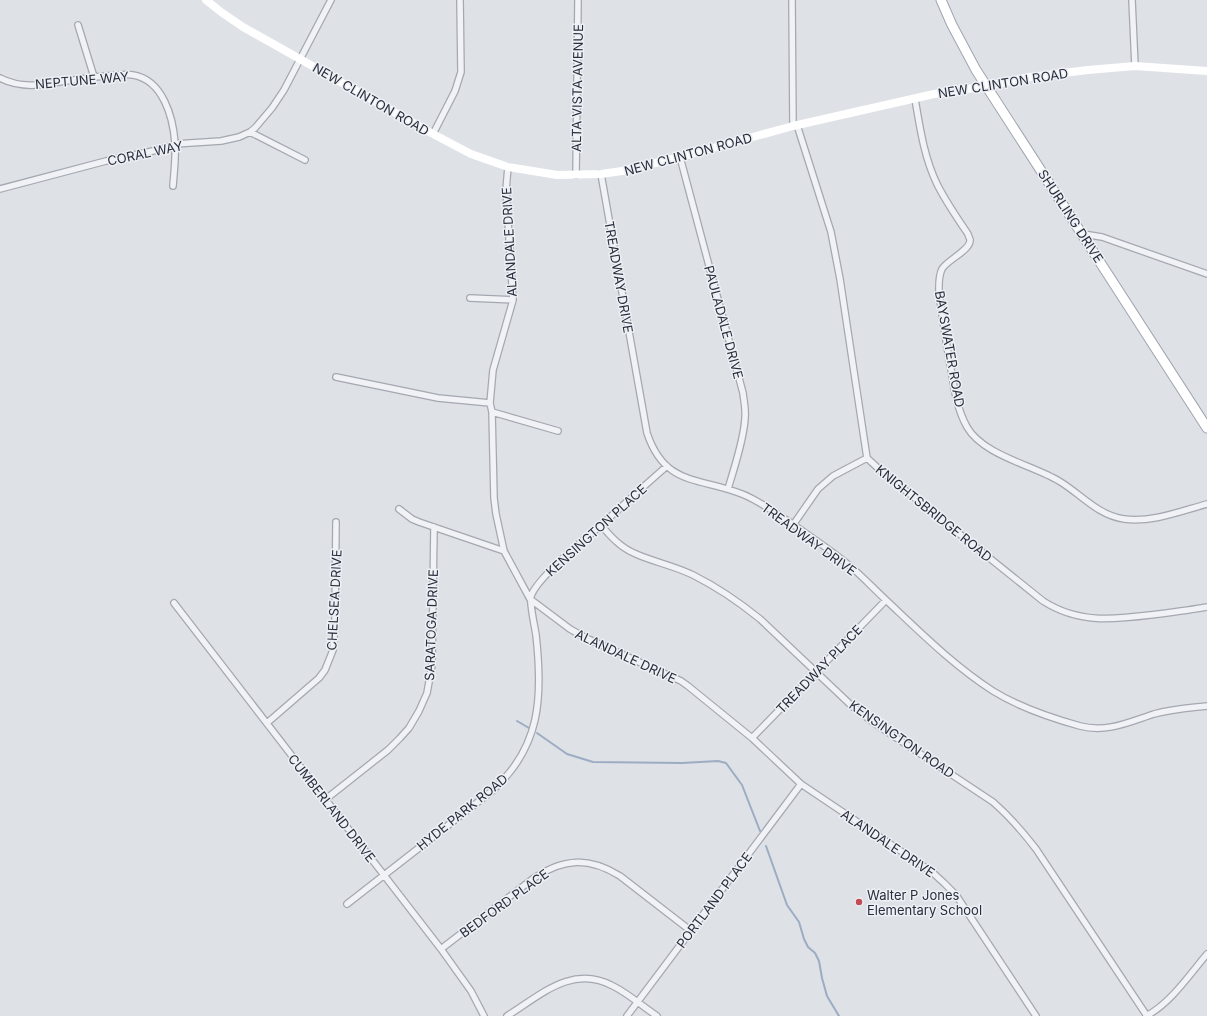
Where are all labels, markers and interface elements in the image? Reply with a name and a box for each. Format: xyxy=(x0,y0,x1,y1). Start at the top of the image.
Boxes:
street label: ALTA VISTA AVENUE xyxy=(568,24,586,152)
street label: NEW CLINTON ROAD xyxy=(310,59,432,139)
street label: NEW CLINTON ROAD xyxy=(937,65,1069,101)
street label: NEPTUNE WAY xyxy=(34,68,130,92)
street label: NEW CLINTON ROAD xyxy=(622,129,754,179)
street label: CORAL WAY xyxy=(106,137,184,169)
street label: SHURLING DRIVE xyxy=(1035,166,1107,266)
street label: ALANDALE DRIVE xyxy=(498,187,520,297)
street label: TREADWAY DRIVE xyxy=(601,220,637,334)
street label: PAULADALE DRIVE xyxy=(701,264,747,380)
street label: BAYSWATER ROAD xyxy=(932,289,968,409)
street label: KNIGHTSBRIDGE ROAD xyxy=(873,461,995,565)
street label: KENSINGTON PLACE xyxy=(542,481,650,579)
street label: TREADWAY DRIVE xyxy=(758,499,860,579)
street label: CHELSEA DRIVE xyxy=(323,549,345,651)
street label: SARATOGA DRIVE xyxy=(421,569,441,681)
street label: TREADWAY PLACE xyxy=(773,621,865,717)
street label: ALANDALE DRIVE xyxy=(573,626,679,686)
street label: KENSINGTON ROAD xyxy=(846,697,958,781)
street label: CUMBERLAND DRIVE xyxy=(285,751,379,865)
street label: HYDE PARK ROAD xyxy=(413,770,511,854)
street label: ALANDALE DRIVE xyxy=(838,806,938,880)
street label: PORTLAND PLACE xyxy=(673,849,755,951)
street label: BEDFORD PLACE xyxy=(456,865,552,941)
place label: Walter P Jones Elementary School xyxy=(867,887,982,918)
marker: Walter P Jones Elementary School xyxy=(854,897,864,907)

